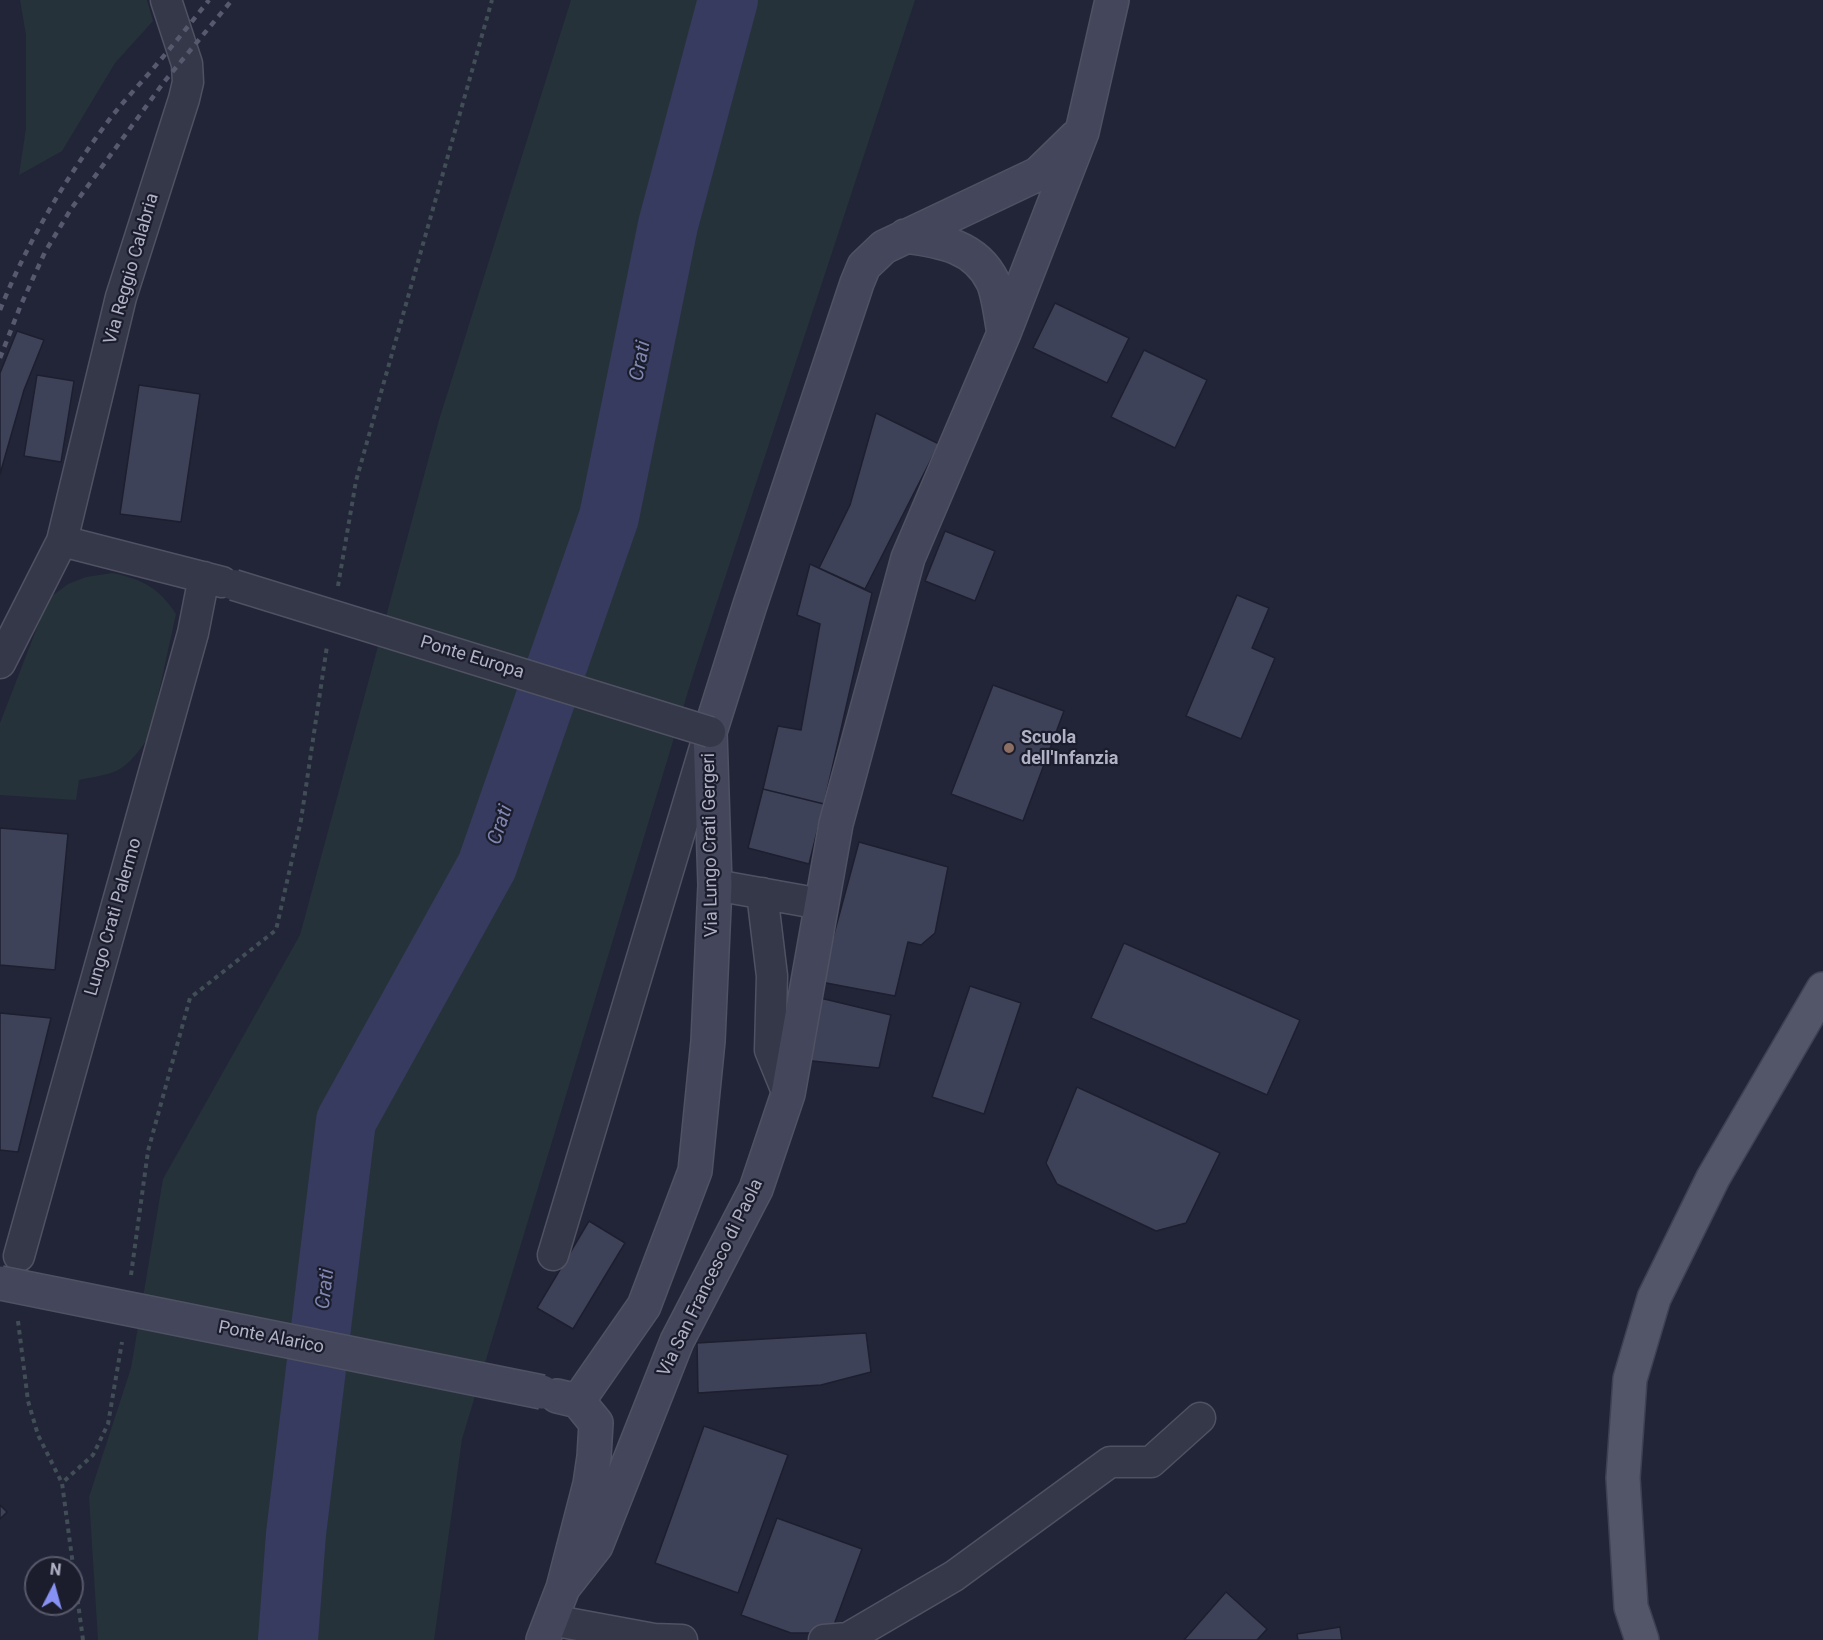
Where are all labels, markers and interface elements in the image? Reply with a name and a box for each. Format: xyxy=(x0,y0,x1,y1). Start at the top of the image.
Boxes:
street label: Via Reggio Calabria xyxy=(100,191,164,347)
water label: Crati xyxy=(625,339,657,383)
street label: Ponte Europa xyxy=(417,632,527,684)
place label: Scuola dell'Infanzia xyxy=(1021,727,1118,770)
marker: Scuola dell'Infanzia xyxy=(1002,741,1016,755)
street label: Via Lungo Crati Gergeri xyxy=(699,753,723,937)
water label: Crati xyxy=(483,802,519,848)
street label: Lungo Crati Palermo xyxy=(81,836,147,998)
street label: Via San Francesco di Paola xyxy=(654,1176,768,1380)
water label: Crati xyxy=(312,1267,340,1311)
street label: Ponte Alarico xyxy=(216,1317,326,1359)
north arrow xyxy=(24,1556,84,1616)
text: N xyxy=(49,1560,62,1580)

